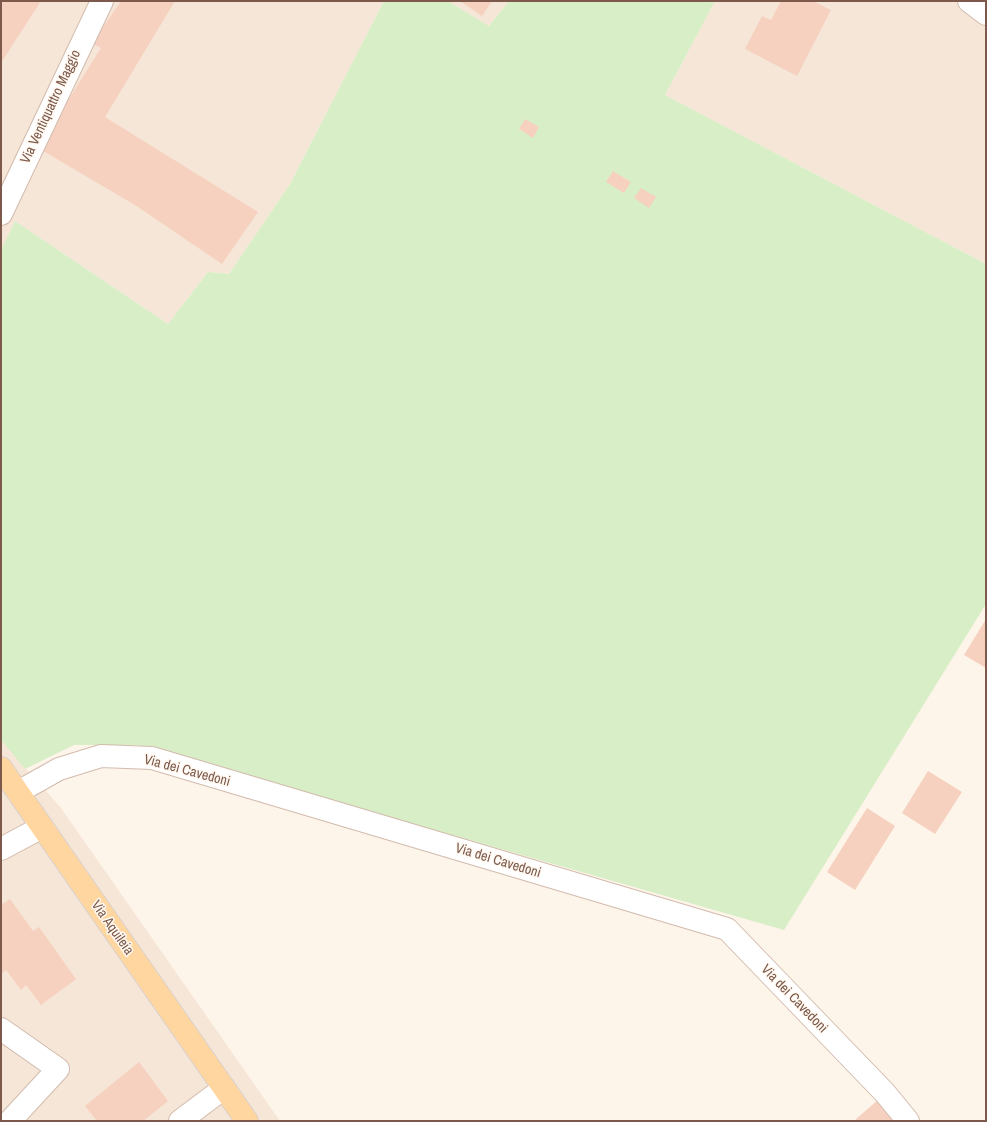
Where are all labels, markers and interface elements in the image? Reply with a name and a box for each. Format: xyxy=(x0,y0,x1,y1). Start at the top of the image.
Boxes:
street label: Via Ventiquattro Maggio xyxy=(17,47,85,167)
street label: Via dei Cavedoni xyxy=(142,751,232,791)
street label: Via dei Cavedoni xyxy=(453,840,543,882)
street label: Via Aquileia xyxy=(87,898,137,958)
street label: Via dei Cavedoni xyxy=(757,961,831,1037)

